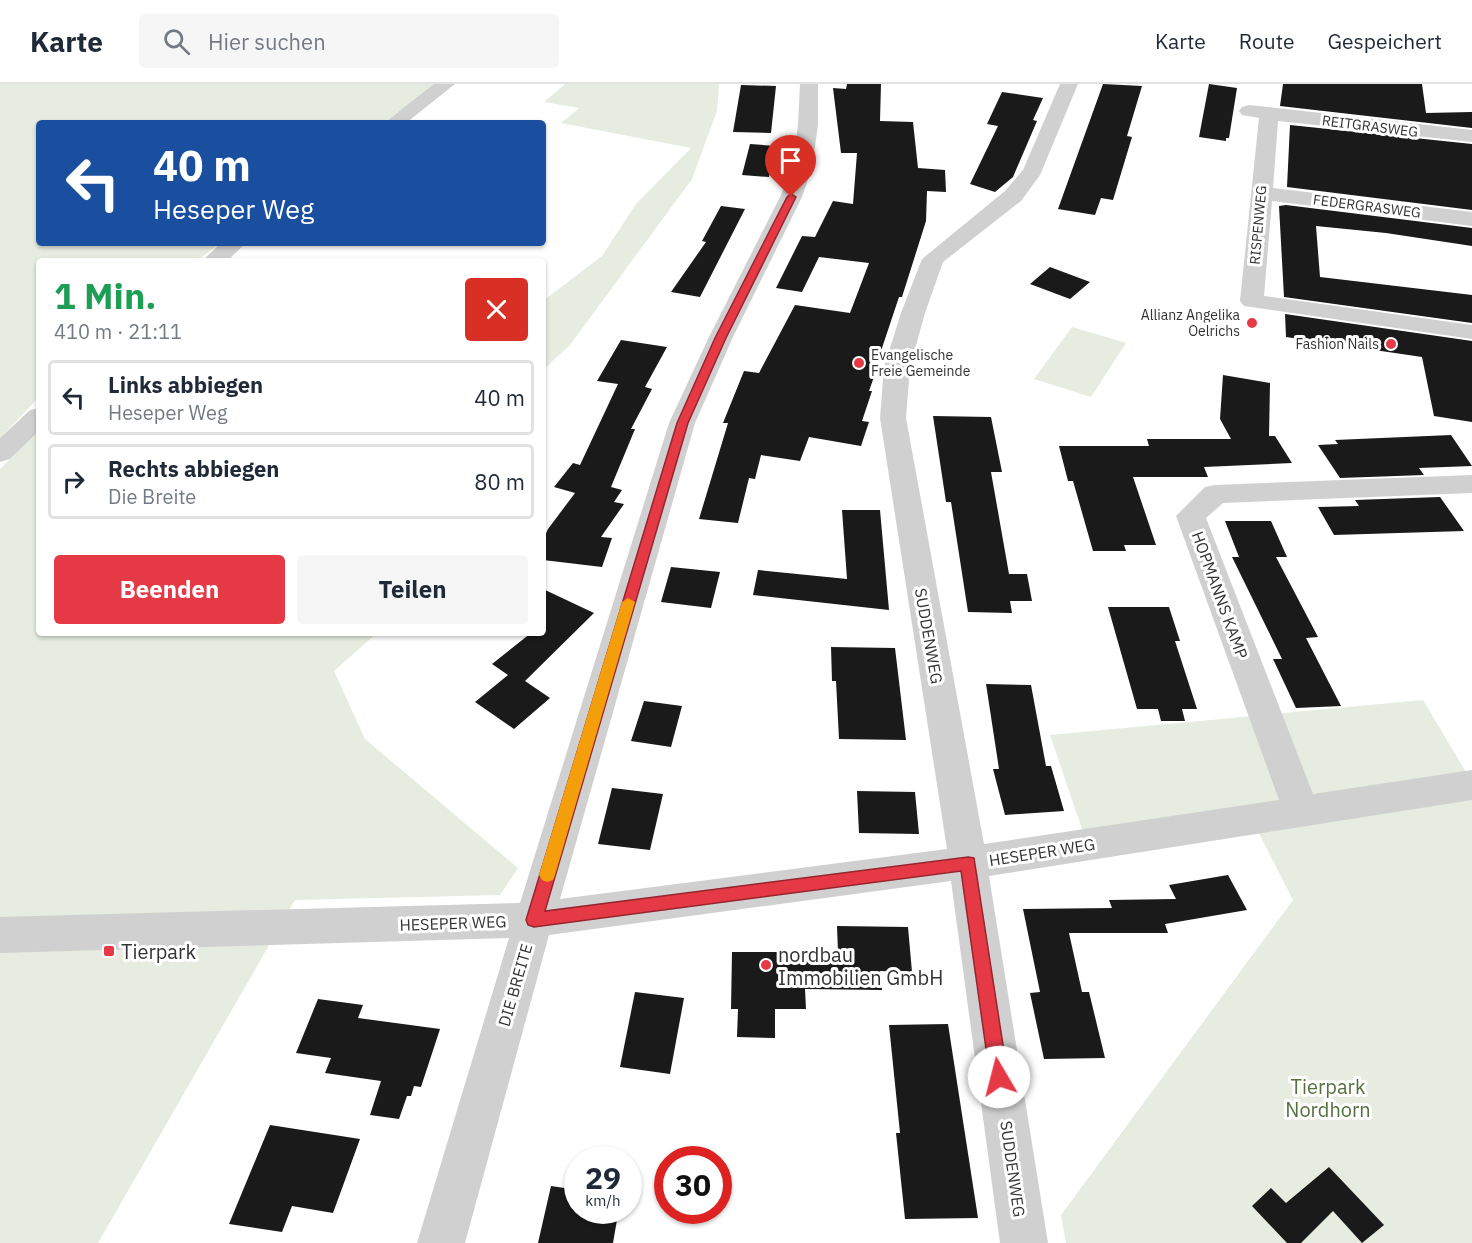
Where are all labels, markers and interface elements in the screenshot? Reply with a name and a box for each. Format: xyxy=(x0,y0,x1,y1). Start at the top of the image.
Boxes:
search box xyxy=(139,14,559,68)
text: Karte xyxy=(30,23,103,60)
icon: search xyxy=(160,25,193,58)
text: Hier suchen xyxy=(208,27,326,56)
text: Karte xyxy=(1155,27,1206,55)
text: Route xyxy=(1239,27,1295,55)
text: Gespeichert xyxy=(1328,27,1442,55)
street label: REITGRASWEG xyxy=(1321,111,1419,141)
pin xyxy=(765,135,816,197)
text: 40 m xyxy=(153,138,251,193)
icon: left xyxy=(54,144,132,222)
icon: arrive xyxy=(774,144,807,177)
street label: RISPENWEG xyxy=(1246,185,1270,265)
street label: FEDERGRASWEG xyxy=(1312,190,1422,222)
text: Heseper Weg xyxy=(153,191,314,226)
text: 1 Min. xyxy=(54,272,157,319)
button: close xyxy=(465,278,528,341)
place label: Allianz Angelika Oelrichs xyxy=(1141,306,1241,340)
marker: Allianz Angelika Oelrichs xyxy=(1245,316,1259,330)
text: 410 m · 21:11 xyxy=(54,318,182,345)
place label: Fashion Nails xyxy=(1295,335,1379,353)
marker: Fashion Nails xyxy=(1384,337,1398,351)
place label: Evangelische Freie Gemeinde xyxy=(871,346,971,380)
marker: Evangelische Freie Gemeinde xyxy=(852,356,866,370)
text: Links abbiegen xyxy=(108,370,263,399)
icon: left xyxy=(57,381,90,414)
text: 40 m xyxy=(474,383,525,412)
text: Heseper Weg xyxy=(108,399,228,426)
text: Rechts abbiegen xyxy=(108,454,279,483)
icon: right xyxy=(57,465,90,498)
text: 80 m xyxy=(474,467,525,496)
text: Die Breite xyxy=(108,483,196,510)
street label: HOPMANNS KAMP xyxy=(1188,528,1252,662)
button: Beenden xyxy=(54,555,285,624)
button: Teilen xyxy=(297,555,528,624)
street label: SUDDENWEG xyxy=(911,587,947,685)
street label: HESEPER WEG xyxy=(988,834,1096,870)
street label: HESEPER WEG xyxy=(399,911,507,935)
place label: Tierpark xyxy=(121,938,196,965)
street label: DIE BREITE xyxy=(494,941,536,1029)
place label: nordbau Immobilien GmbH xyxy=(778,941,943,991)
marker: Tierpark xyxy=(102,944,116,958)
marker: nordbau Immobilien GmbH xyxy=(759,958,773,972)
position arrow xyxy=(967,1045,1031,1109)
park label: Tierpark Nordhorn xyxy=(1285,1073,1371,1123)
street label: SUDDENWEG xyxy=(996,1120,1030,1218)
speed limit sign: 30 xyxy=(654,1146,732,1224)
text: 29 xyxy=(585,1158,621,1197)
text: km/h xyxy=(585,1191,621,1210)

